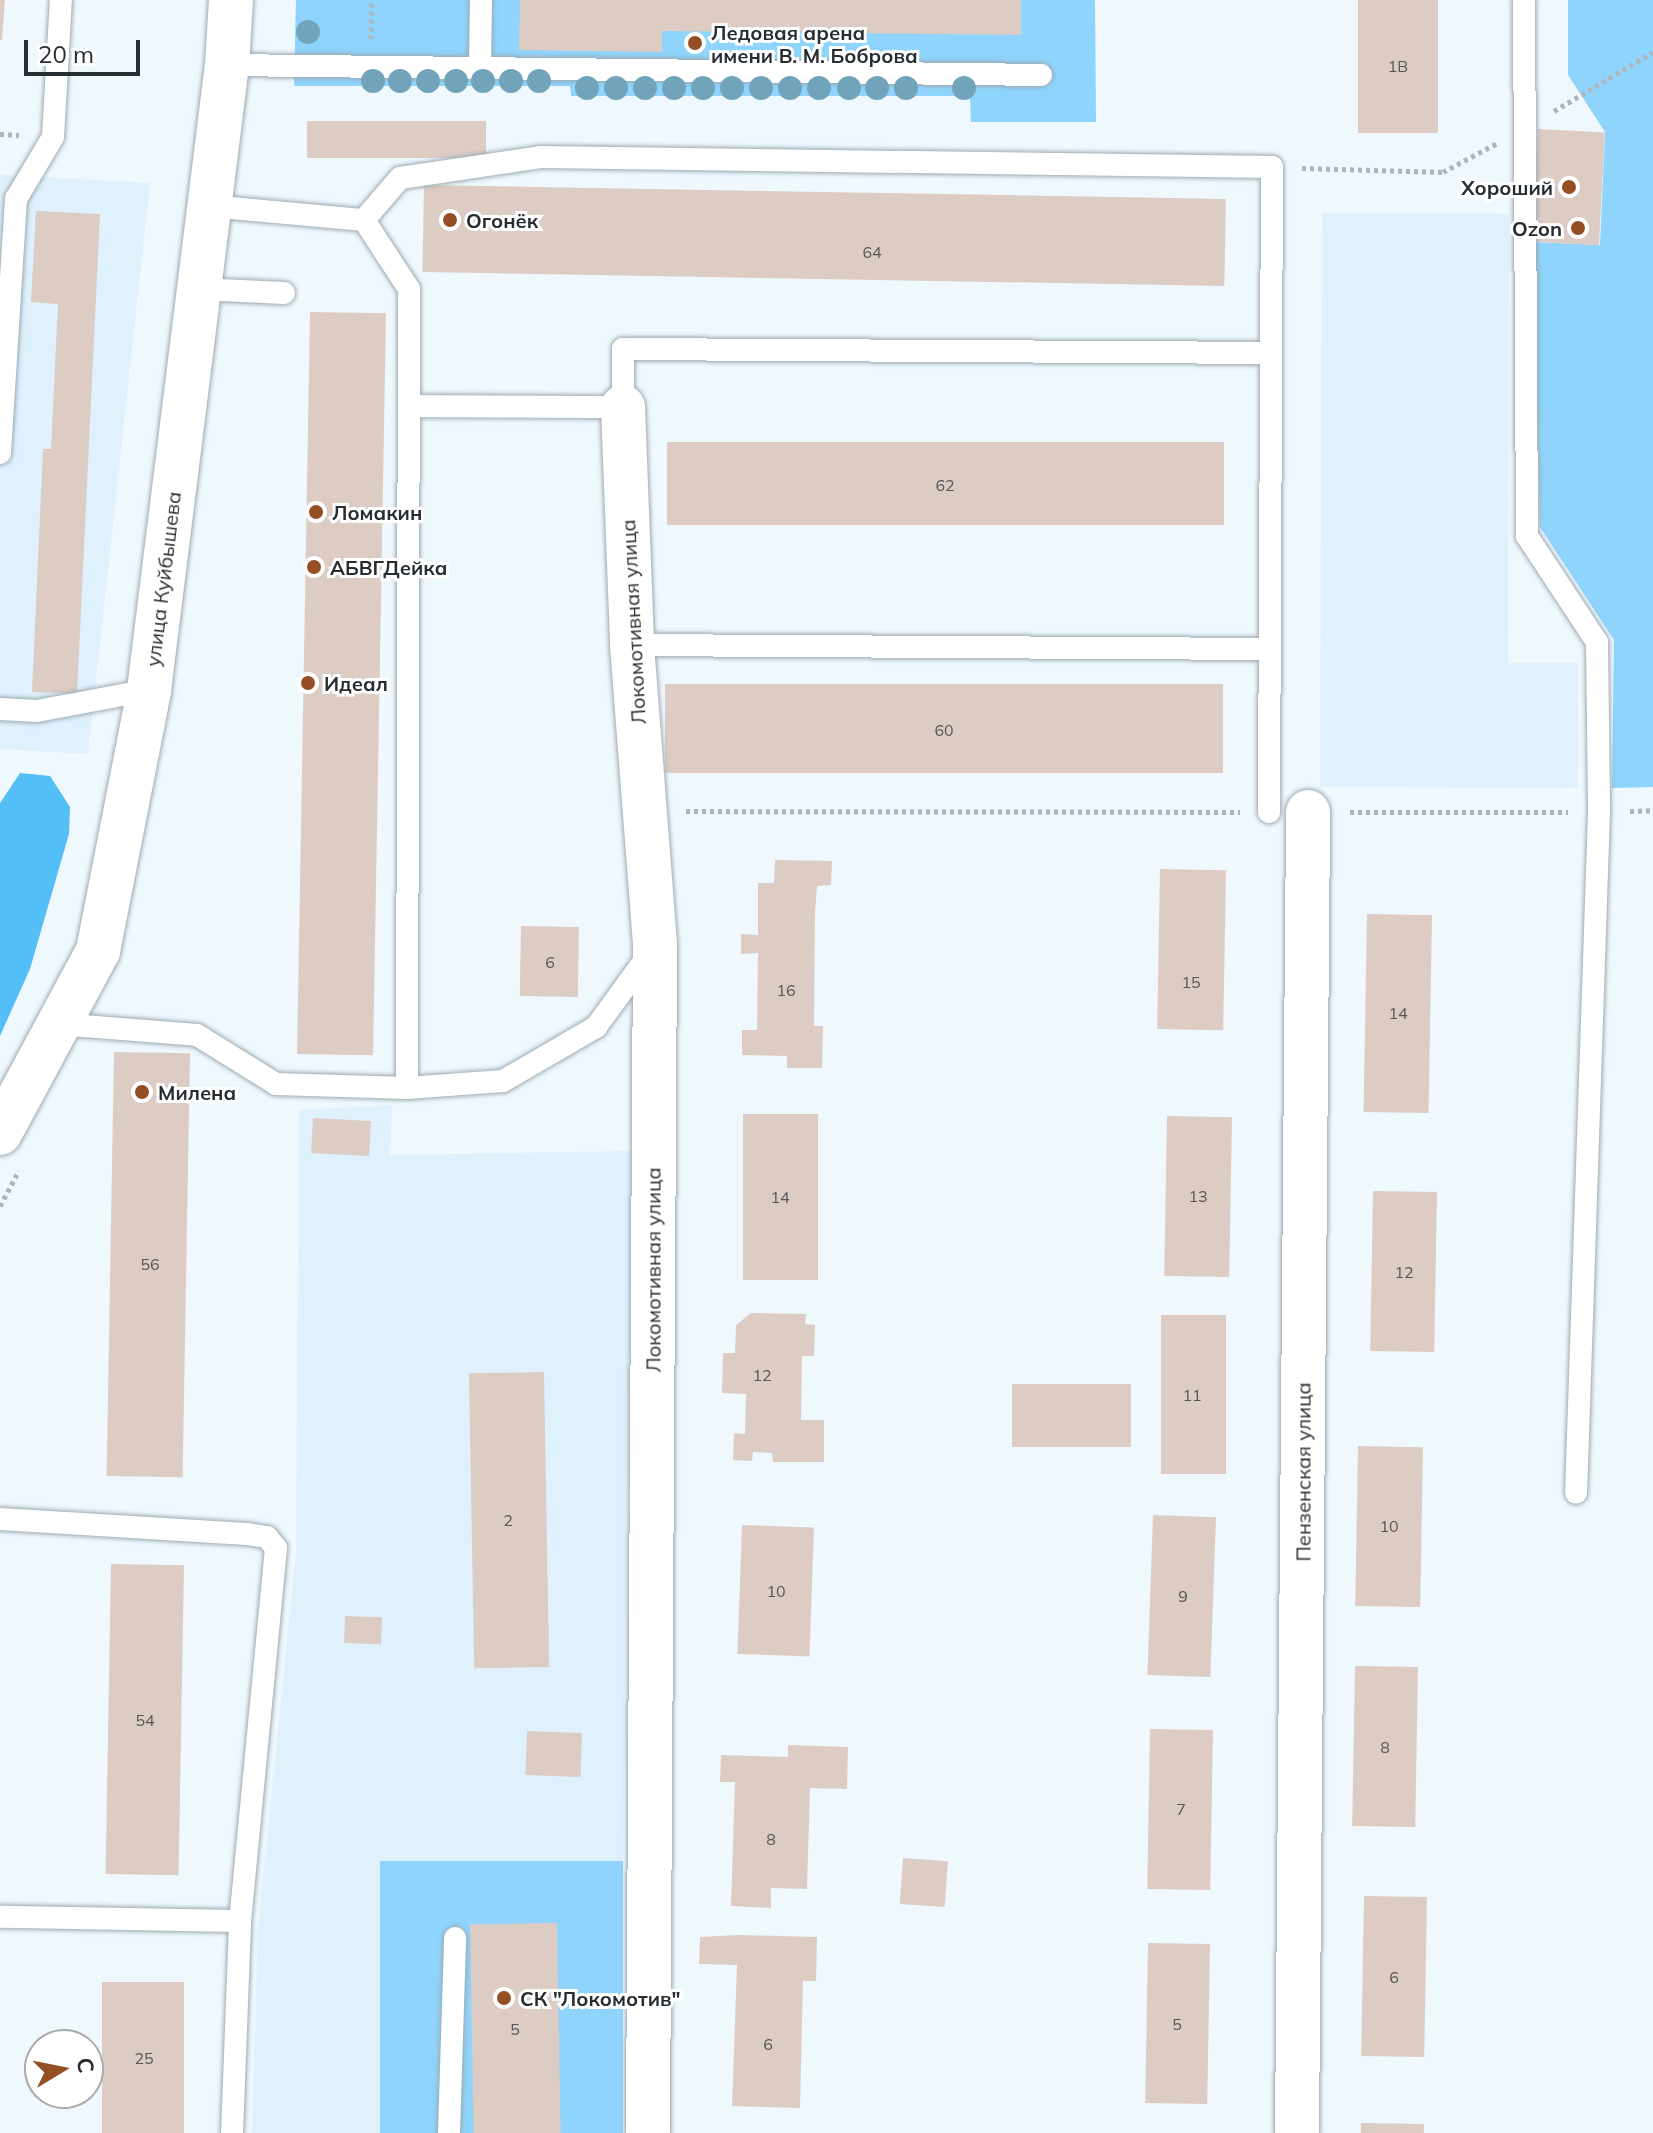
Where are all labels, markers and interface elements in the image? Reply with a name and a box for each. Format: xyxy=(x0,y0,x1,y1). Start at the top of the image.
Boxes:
place label: Ледовая арена имени В. М. Боброва xyxy=(711,20,918,67)
scale bar xyxy=(28,24,144,74)
marker: Ледовая арена имени В. М. Боброва xyxy=(686,34,704,52)
text: 20 m xyxy=(38,39,94,69)
house number: 1В xyxy=(1388,56,1408,76)
place label: Хороший xyxy=(1461,175,1553,199)
marker: Хороший xyxy=(1560,178,1578,196)
place label: Огонёк xyxy=(466,208,538,232)
marker: Огонёк xyxy=(441,211,459,229)
place label: Ozon xyxy=(1512,216,1562,240)
marker: Ozon xyxy=(1569,219,1587,237)
house number: 64 xyxy=(862,242,882,262)
house number: 62 xyxy=(935,475,955,495)
street label: улица Куйбышева xyxy=(140,490,186,668)
place label: Ломакин xyxy=(332,500,422,524)
marker: Ломакин xyxy=(307,503,325,521)
street label: Локомотивная улица xyxy=(616,519,650,725)
place label: АБВГДейка xyxy=(330,555,447,579)
marker: АБВГДейка xyxy=(305,558,323,576)
place label: Идеал xyxy=(324,671,388,695)
marker: Идеал xyxy=(299,674,317,692)
house number: 60 xyxy=(934,720,954,740)
house number: 6 xyxy=(545,952,555,972)
house number: 15 xyxy=(1181,972,1201,992)
house number: 16 xyxy=(776,980,796,1000)
house number: 14 xyxy=(1388,1003,1408,1023)
place label: Милена xyxy=(158,1080,236,1104)
marker: Милена xyxy=(133,1083,151,1101)
street label: Локомотивная улица xyxy=(641,1167,665,1373)
house number: 13 xyxy=(1188,1186,1208,1206)
house number: 14 xyxy=(770,1187,790,1207)
house number: 56 xyxy=(140,1254,160,1274)
house number: 12 xyxy=(1394,1262,1414,1282)
house number: 12 xyxy=(752,1365,772,1385)
street label: Пензенская улица xyxy=(1291,1382,1315,1562)
house number: 11 xyxy=(1182,1385,1202,1405)
house number: 2 xyxy=(503,1510,513,1530)
house number: 10 xyxy=(1379,1516,1399,1536)
house number: 10 xyxy=(766,1581,786,1601)
house number: 9 xyxy=(1178,1586,1188,1606)
house number: 54 xyxy=(135,1710,155,1730)
house number: 8 xyxy=(1380,1737,1390,1757)
house number: 7 xyxy=(1176,1799,1186,1819)
house number: 8 xyxy=(766,1829,776,1849)
house number: 6 xyxy=(1389,1967,1399,1987)
place label: СК "Локомотив" xyxy=(520,1986,681,2010)
marker: СК "Локомотив" xyxy=(495,1989,513,2007)
house number: 5 xyxy=(1172,2014,1182,2034)
house number: 5 xyxy=(510,2019,520,2039)
north arrow xyxy=(24,2029,104,2109)
house number: 6 xyxy=(763,2034,773,2054)
house number: 25 xyxy=(134,2048,154,2068)
text: С xyxy=(71,2055,101,2075)

